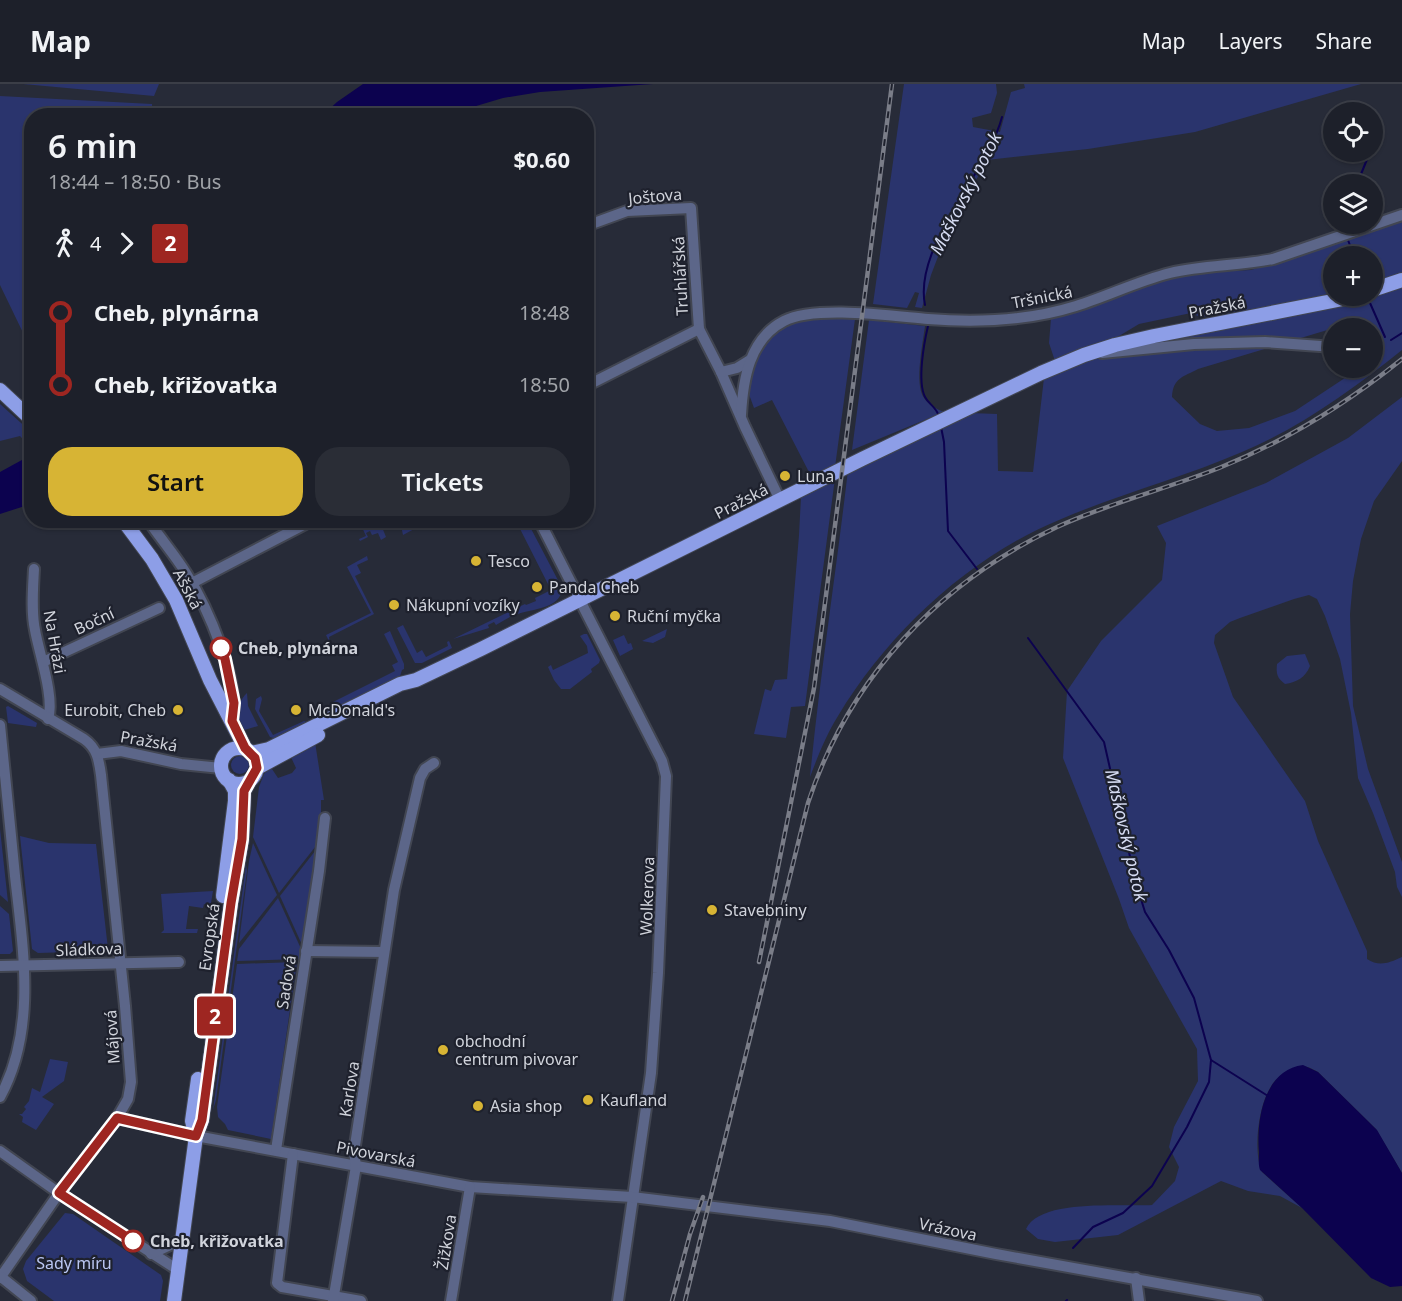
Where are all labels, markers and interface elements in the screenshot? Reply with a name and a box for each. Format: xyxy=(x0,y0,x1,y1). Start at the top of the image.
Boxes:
text: Map xyxy=(30,22,91,60)
text: Map xyxy=(1142,27,1186,55)
text: Layers xyxy=(1219,27,1283,55)
text: Share xyxy=(1316,27,1372,55)
map controls xyxy=(1323,102,1383,378)
button: locate xyxy=(1323,102,1383,162)
text: 6 min xyxy=(48,123,138,168)
water label: Maškovský potok xyxy=(924,126,1007,259)
text: $0.60 xyxy=(513,144,570,174)
text: 18:44 – 18:50 · Bus xyxy=(48,168,221,195)
button: layers xyxy=(1323,174,1383,234)
street label: Joštova xyxy=(625,183,683,209)
icon: walk xyxy=(48,227,81,260)
icon: forward xyxy=(110,227,143,260)
text: 2 xyxy=(164,229,176,257)
text: 4 xyxy=(90,230,101,257)
street label: Truhlářská xyxy=(667,236,693,316)
button: + xyxy=(1323,246,1383,306)
street label: Tršnická xyxy=(1010,280,1074,314)
street label: Pražská xyxy=(1187,291,1247,323)
text: Cheb, plynárna xyxy=(94,297,259,327)
text: 18:48 xyxy=(519,299,570,326)
button: − xyxy=(1323,318,1383,378)
text: Cheb, křižovatka xyxy=(94,369,278,399)
text: 18:50 xyxy=(519,371,570,398)
button: Start xyxy=(48,447,303,516)
button: Tickets xyxy=(315,447,570,516)
place label: Luna xyxy=(797,465,834,487)
marker: Luna xyxy=(778,469,792,483)
street label: Pražská xyxy=(710,478,772,524)
place label: Tesco xyxy=(488,550,530,572)
marker: Tesco xyxy=(469,554,483,568)
street label: Ašská xyxy=(168,565,208,613)
place label: Panda Cheb xyxy=(549,576,639,598)
marker: Panda Cheb xyxy=(530,580,544,594)
place label: Nákupní vozíky xyxy=(406,594,520,616)
marker: Nákupní vozíky xyxy=(387,598,401,612)
street label: Boční xyxy=(70,602,118,640)
place label: Ruční myčka xyxy=(627,605,721,627)
street label: Na Hrázi xyxy=(39,609,71,675)
marker: Ruční myčka xyxy=(608,609,622,623)
marker: Cheb, plynárna xyxy=(210,637,232,659)
place label: Cheb, plynárna xyxy=(238,637,358,659)
place label: Eurobit, Cheb xyxy=(64,699,166,721)
place label: McDonald's xyxy=(308,699,395,721)
marker: Eurobit, Cheb xyxy=(171,703,185,717)
marker: McDonald's xyxy=(289,703,303,717)
street label: Pražská xyxy=(119,725,179,757)
water label: Maškovský potok xyxy=(1100,766,1154,905)
street label: Wolkerova xyxy=(635,856,659,936)
place label: Stavebniny xyxy=(724,899,807,921)
street label: Evropská xyxy=(193,902,225,972)
marker: Stavebniny xyxy=(705,903,719,917)
street label: Sládkova xyxy=(55,937,123,961)
street label: Sadová xyxy=(271,954,301,1010)
line badge: 2 xyxy=(196,996,234,1036)
text: 2 xyxy=(209,1002,221,1030)
street label: Májová xyxy=(99,1009,125,1065)
place label: obchodní centrum pivovar xyxy=(455,1030,579,1070)
marker: obchodní centrum pivovar xyxy=(436,1043,450,1057)
street label: Karlova xyxy=(334,1060,364,1118)
place label: Kaufland xyxy=(600,1089,667,1111)
marker: Kaufland xyxy=(581,1093,595,1107)
place label: Asia shop xyxy=(490,1095,562,1117)
marker: Asia shop xyxy=(471,1099,485,1113)
street label: Pivovarská xyxy=(335,1136,417,1172)
street label: Vrázova xyxy=(917,1212,979,1246)
street label: Žižkova xyxy=(431,1213,461,1271)
marker: Cheb, křižovatka xyxy=(122,1230,144,1252)
place label: Cheb, křižovatka xyxy=(150,1230,284,1252)
park label: Sady míru xyxy=(36,1252,112,1274)

